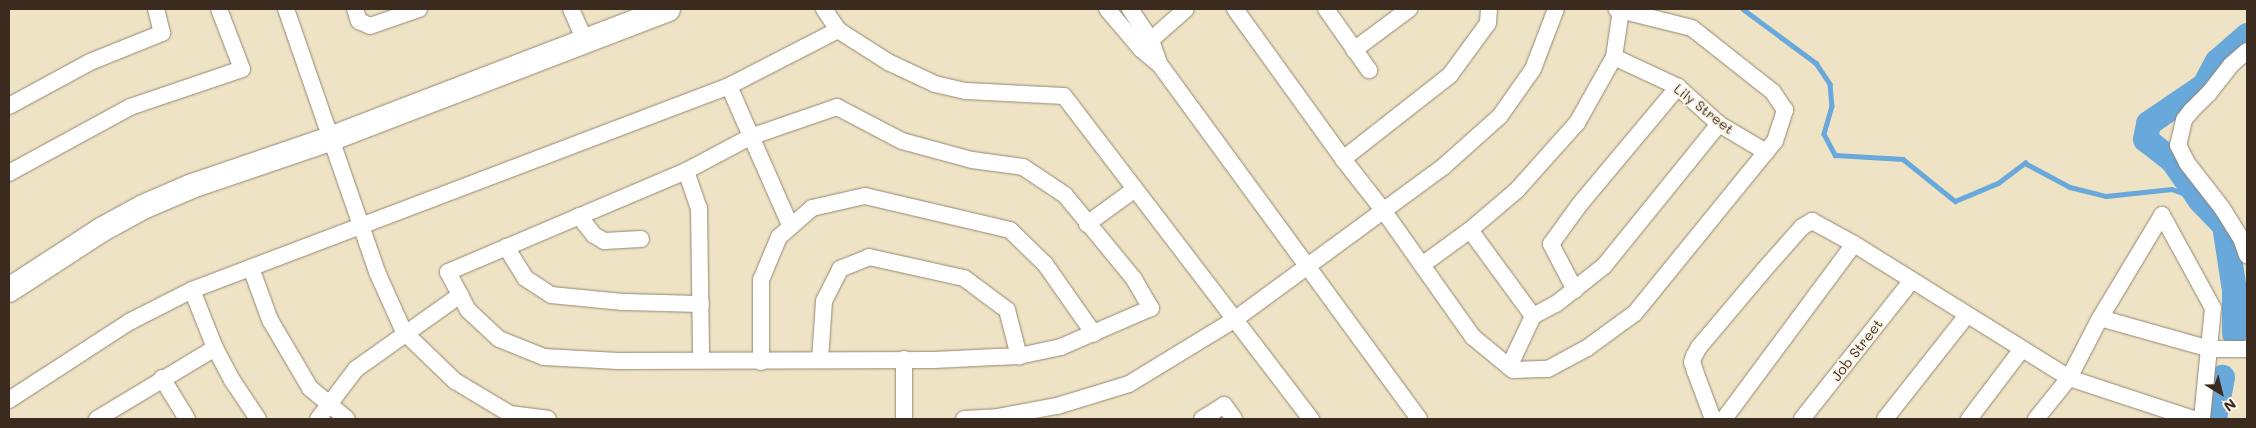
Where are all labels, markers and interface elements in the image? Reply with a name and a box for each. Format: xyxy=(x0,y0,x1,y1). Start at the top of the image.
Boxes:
street label: Lily Street xyxy=(1671,80,1737,138)
street label: Job Street xyxy=(1828,316,1886,384)
north arrow xyxy=(2196,368,2246,418)
text: N xyxy=(2220,395,2240,416)

